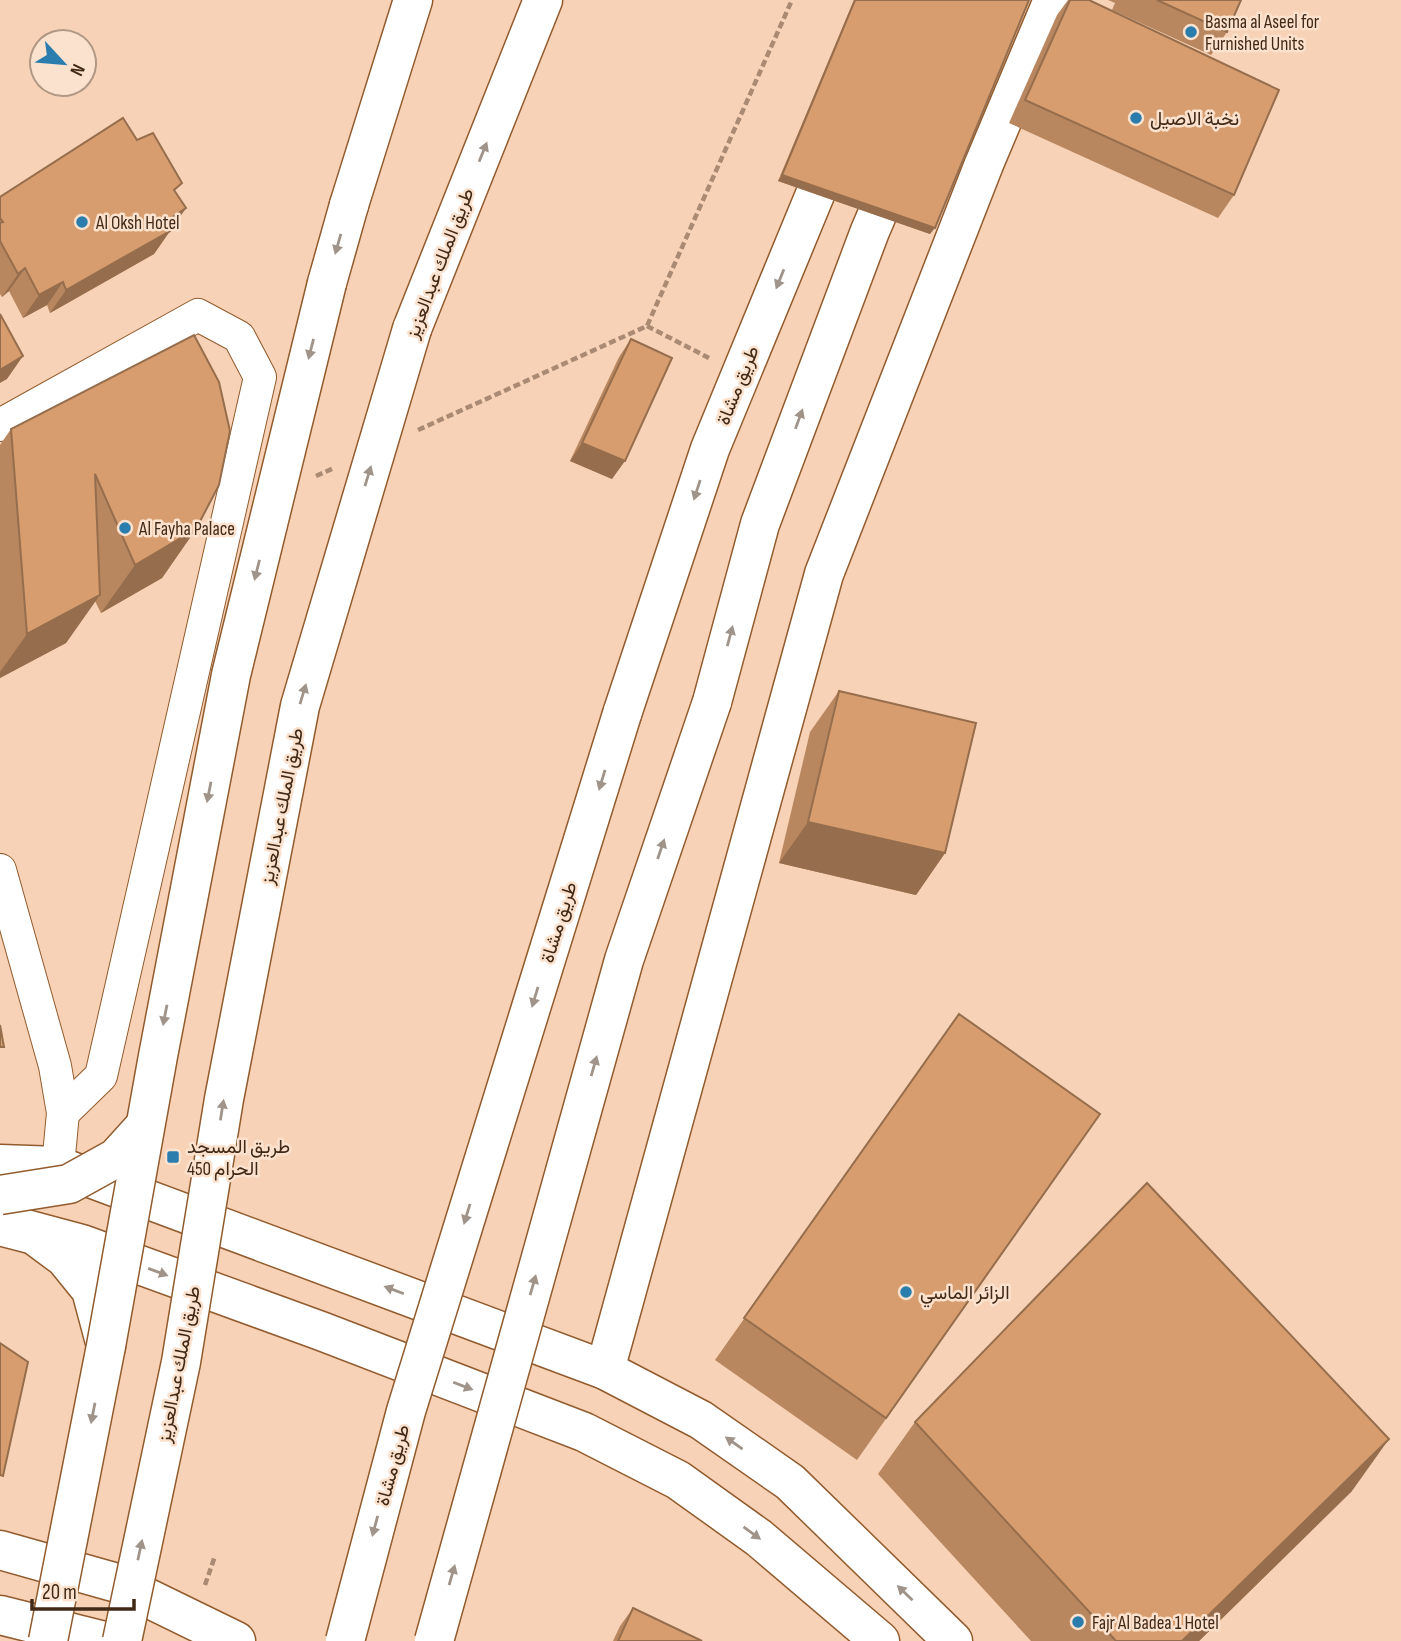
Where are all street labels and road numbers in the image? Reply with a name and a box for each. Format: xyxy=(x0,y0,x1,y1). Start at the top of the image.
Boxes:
street label: طريق الملك عبدالعزيز xyxy=(401,185,480,343)
street label: طريق مشاة xyxy=(712,343,765,428)
street label: طريق الملك عبدالعزيز xyxy=(256,726,309,888)
street label: طريق مشاة xyxy=(536,879,583,966)
street label: طريق الملك عبدالعزيز xyxy=(153,1284,206,1446)
street label: طريق مشاة xyxy=(372,1422,415,1509)

